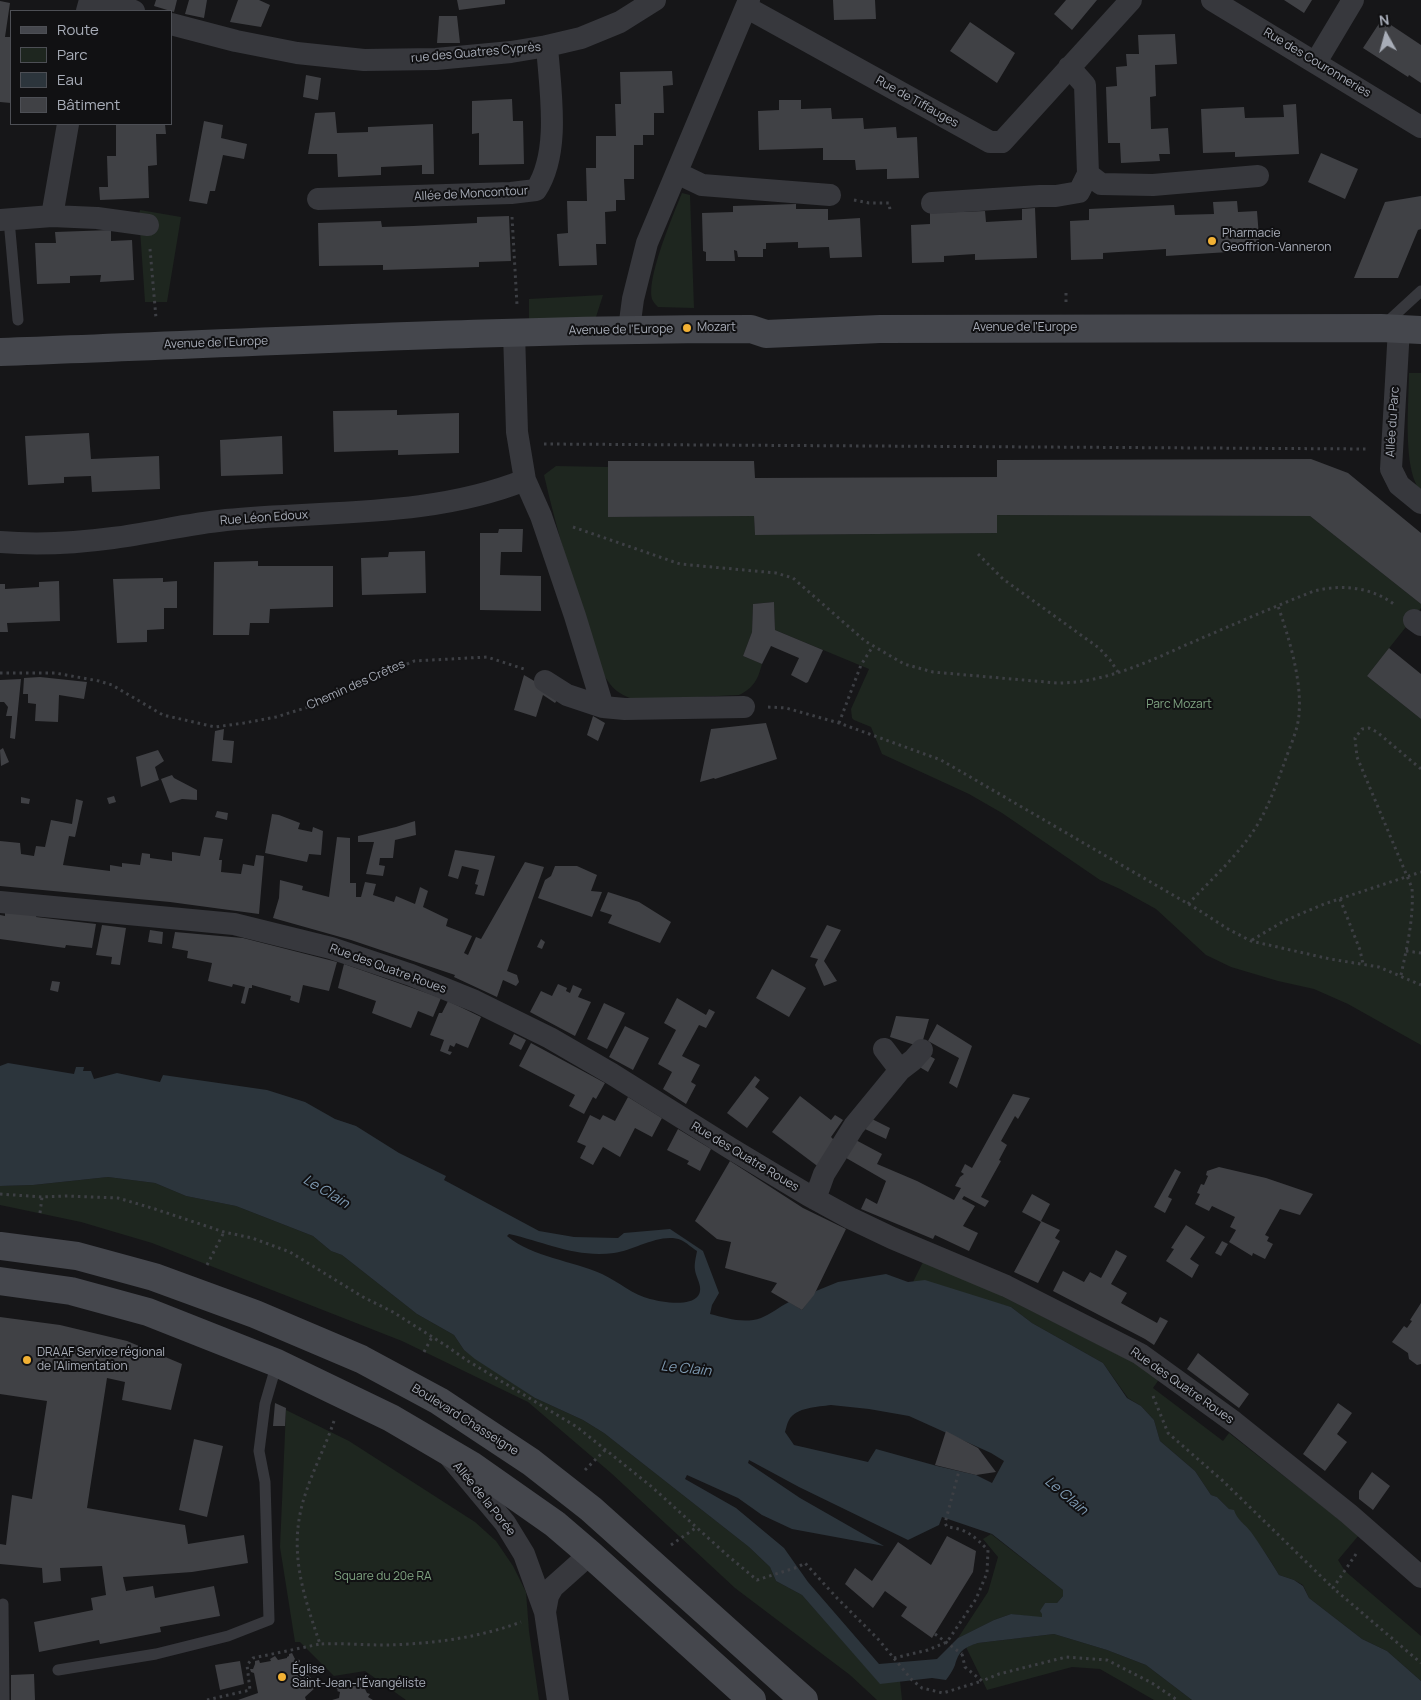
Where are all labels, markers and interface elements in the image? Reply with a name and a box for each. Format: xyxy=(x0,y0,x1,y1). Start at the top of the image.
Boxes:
legend xyxy=(10,10,172,125)
north arrow xyxy=(1361,10,1411,60)
text: N xyxy=(1378,10,1390,30)
text: Route xyxy=(57,19,99,40)
street label: Rue des Couronneries xyxy=(1261,25,1373,101)
street label: rue des Quatres Cyprès xyxy=(410,40,542,66)
text: Parc xyxy=(57,44,88,65)
text: Eau xyxy=(57,69,83,90)
street label: Rue de Tiffauges xyxy=(873,73,961,131)
text: Bâtiment xyxy=(57,94,120,115)
street label: Allée de Moncontour xyxy=(414,184,528,204)
place label: Pharmacie Geoffrion-Vanneron xyxy=(1222,227,1331,255)
marker: Pharmacie Geoffrion-Vanneron xyxy=(1206,235,1218,247)
place label: Mozart xyxy=(697,321,736,335)
street label: Avenue de l'Europe xyxy=(973,321,1077,335)
street label: Avenue de l'Europe xyxy=(569,322,673,338)
marker: Mozart xyxy=(681,322,693,334)
street label: Avenue de l'Europe xyxy=(164,334,268,352)
street label: Allée du Parc xyxy=(1383,386,1403,458)
street label: Rue Léon Edoux xyxy=(219,508,309,528)
street label: Chemin des Crêtes xyxy=(305,657,407,713)
park label: Parc Mozart xyxy=(1146,698,1212,712)
street label: Rue des Quatre Roues xyxy=(328,941,448,997)
street label: Rue des Quatre Roues xyxy=(689,1119,801,1195)
water label: Le Clain xyxy=(300,1172,352,1212)
street label: Rue des Quatre Roues xyxy=(1128,1345,1236,1427)
place label: DRAAF Service régional de l'Alimentation xyxy=(37,1346,165,1374)
marker: DRAAF Service régional de l'Alimentation xyxy=(21,1354,33,1366)
water label: Le Clain xyxy=(660,1358,712,1380)
street label: Boulevard Chasseigne xyxy=(409,1381,521,1459)
street label: Allée de la Porée xyxy=(450,1459,518,1539)
water label: Le Clain xyxy=(1041,1473,1091,1519)
park label: Square du 20e RA xyxy=(334,1570,432,1584)
place label: Église Saint-Jean-l'Évangéliste xyxy=(292,1663,426,1691)
marker: Église Saint-Jean-l'Évangéliste xyxy=(276,1671,288,1683)

